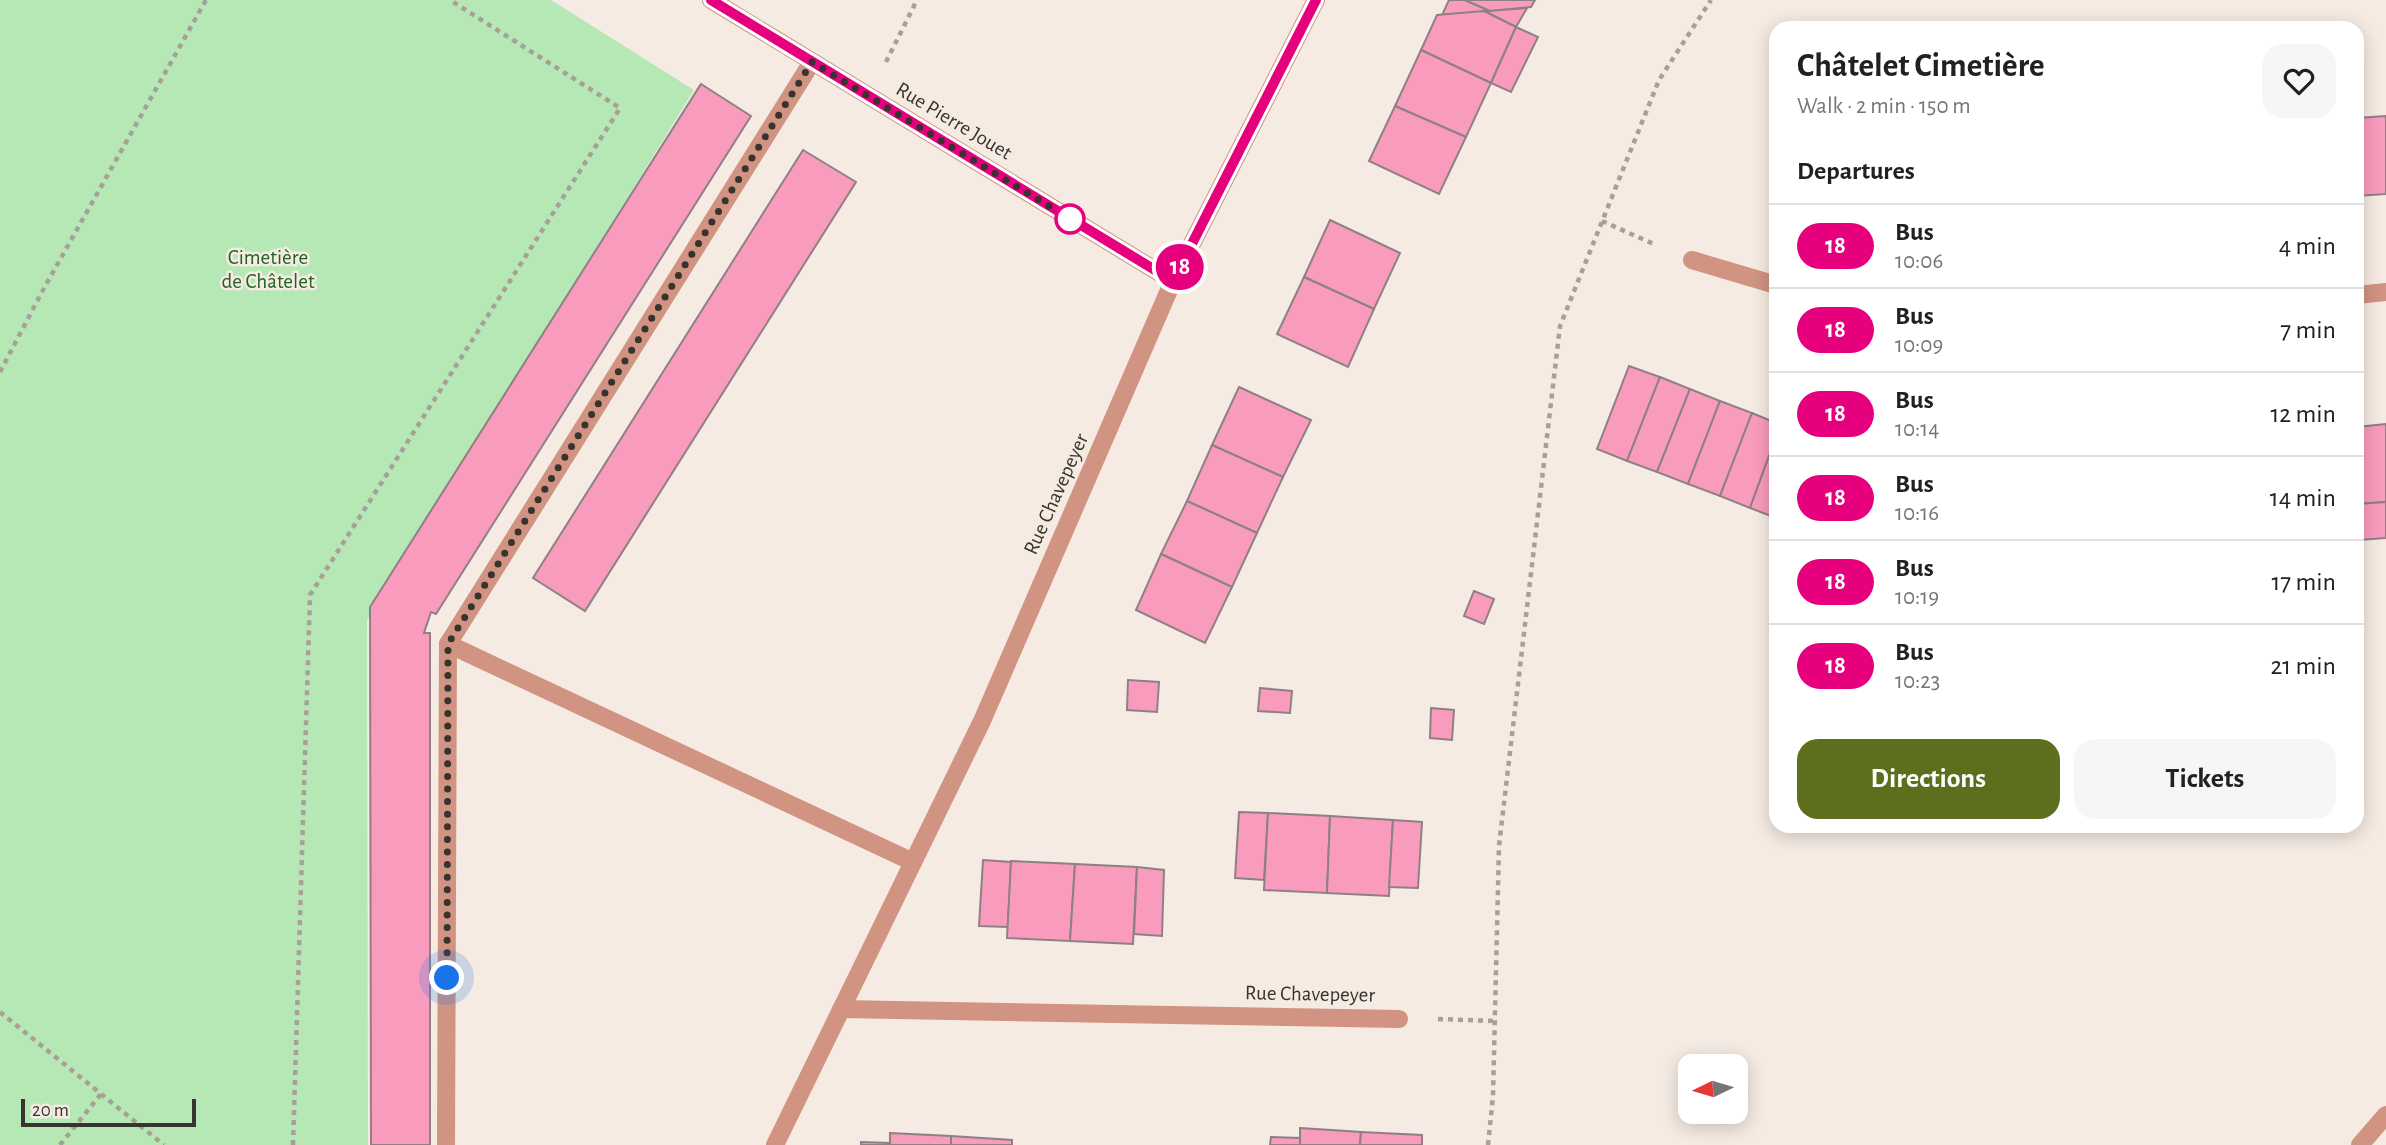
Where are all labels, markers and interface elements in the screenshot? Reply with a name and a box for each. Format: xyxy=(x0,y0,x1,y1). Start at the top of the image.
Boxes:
button: heart xyxy=(2262,44,2336,118)
text: Châtelet Cimetière xyxy=(1797,50,2045,83)
street label: Rue Pierre Jouet xyxy=(892,78,1016,164)
text: Walk · 2 min · 150 m xyxy=(1797,95,1971,118)
text: Departures xyxy=(1797,158,1915,184)
unlabelled marker xyxy=(1055,204,1085,234)
text: Bus xyxy=(1895,219,1934,245)
text: 4 min xyxy=(2279,233,2336,259)
text: 18 xyxy=(1825,234,1846,258)
line badge: 18 xyxy=(1148,244,1212,290)
park label: Cimetière de Châtelet xyxy=(221,247,315,292)
text: 10:06 xyxy=(1895,250,1943,273)
text: 18 xyxy=(1170,255,1190,279)
text: Bus xyxy=(1895,303,1934,329)
text: 7 min xyxy=(2280,317,2336,343)
text: 18 xyxy=(1825,318,1846,342)
text: 10:09 xyxy=(1895,334,1943,357)
text: Bus xyxy=(1895,387,1934,413)
text: 12 min xyxy=(2270,401,2336,427)
text: 18 xyxy=(1825,402,1846,426)
text: 10:14 xyxy=(1895,418,1939,441)
street label: Rue Chavepeyer xyxy=(1020,430,1092,558)
text: Bus xyxy=(1895,471,1934,497)
text: 14 min xyxy=(2270,485,2336,511)
text: 18 xyxy=(1825,486,1846,510)
text: 10:16 xyxy=(1895,502,1939,525)
text: Bus xyxy=(1895,555,1934,581)
text: 17 min xyxy=(2271,569,2336,595)
text: 18 xyxy=(1825,570,1846,594)
text: 10:19 xyxy=(1895,586,1939,609)
text: Bus xyxy=(1895,639,1934,665)
text: 21 min xyxy=(2270,653,2336,679)
text: 18 xyxy=(1825,654,1846,678)
text: 10:23 xyxy=(1895,670,1940,693)
button: Directions xyxy=(1797,739,2060,819)
button: Tickets xyxy=(2074,739,2336,819)
your location xyxy=(429,960,464,995)
street label: Rue Chavepeyer xyxy=(1245,982,1375,1006)
north arrow xyxy=(1678,1054,1748,1124)
map controls xyxy=(1678,1054,1748,1124)
scale bar xyxy=(21,1096,196,1128)
text: 20 m xyxy=(32,1101,69,1120)

